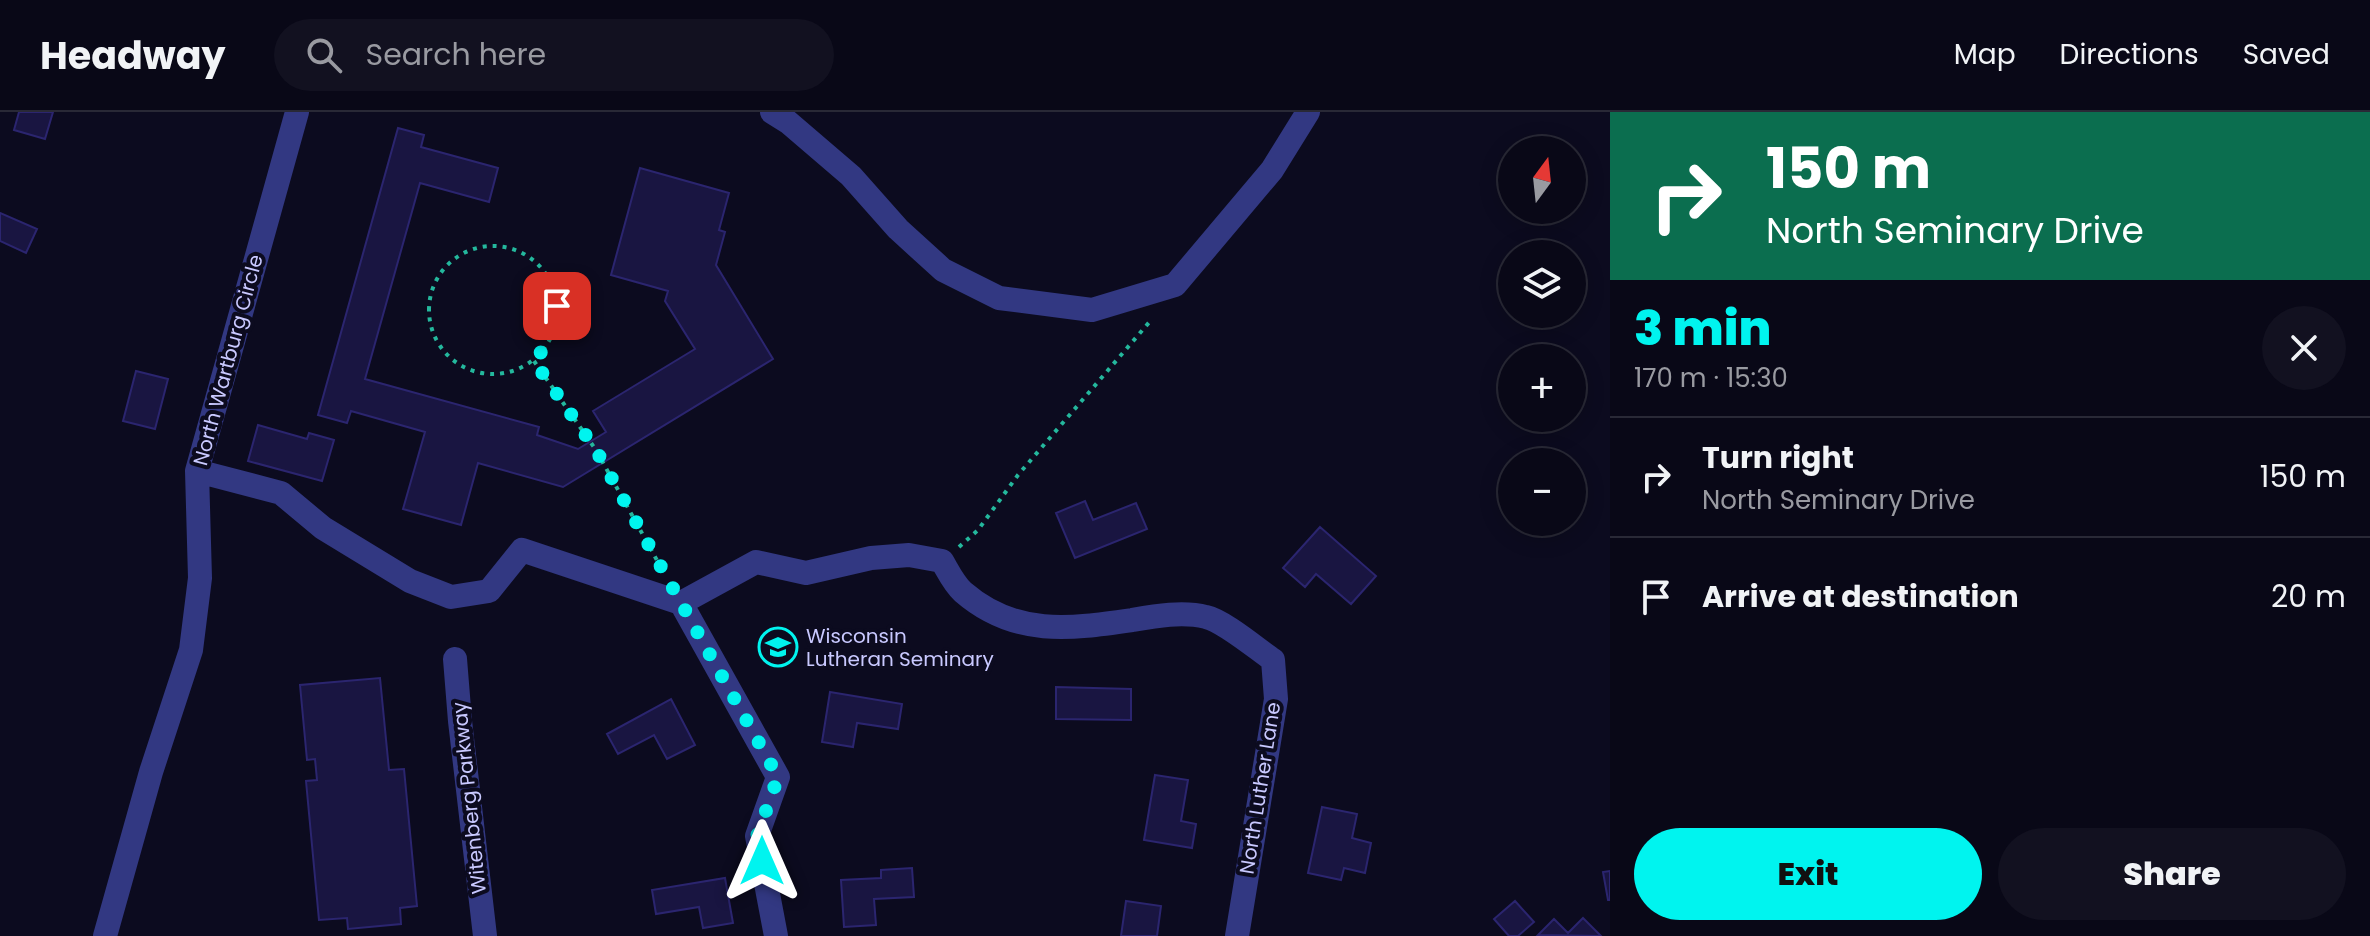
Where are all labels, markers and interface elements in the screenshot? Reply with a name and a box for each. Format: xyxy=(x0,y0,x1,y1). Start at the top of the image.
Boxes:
search box xyxy=(274,19,834,91)
text: Headway xyxy=(40,29,226,82)
icon: search xyxy=(302,33,346,77)
text: Search here xyxy=(366,33,546,76)
text: Map xyxy=(1954,35,2016,74)
text: Directions xyxy=(2060,35,2199,74)
text: Saved xyxy=(2243,35,2330,74)
text: 150 m xyxy=(1766,129,1931,208)
north arrow xyxy=(1498,136,1586,224)
map controls xyxy=(1498,136,1586,536)
icon: right xyxy=(1634,144,1738,248)
text: North Seminary Drive xyxy=(1766,205,2144,256)
button: layers xyxy=(1498,240,1586,328)
street label: North Wartburg Circle xyxy=(186,251,270,469)
pin xyxy=(523,272,591,340)
icon: arrive xyxy=(535,284,579,328)
text: 3 min xyxy=(1634,295,1771,362)
button: close xyxy=(2262,306,2346,390)
button: + xyxy=(1498,344,1586,432)
text: 170 m · 15:30 xyxy=(1634,360,1788,396)
text: Turn right xyxy=(1702,436,1854,479)
button: − xyxy=(1498,448,1586,536)
icon: right xyxy=(1634,455,1678,499)
text: 150 m xyxy=(2260,455,2346,498)
text: North Seminary Drive xyxy=(1702,482,1975,518)
icon: arrive xyxy=(1634,575,1678,619)
text: Arrive at destination xyxy=(1702,575,2019,618)
text: 20 m xyxy=(2271,575,2346,618)
place label: Wisconsin Lutheran Seminary xyxy=(806,622,994,673)
school or university icon: Wisconsin Lutheran Seminary xyxy=(757,626,799,668)
street label: Witenberg Parkway xyxy=(445,700,493,896)
street label: North Luther Lane xyxy=(1233,700,1287,876)
position arrow xyxy=(720,819,804,903)
button: Exit xyxy=(1634,828,1982,920)
button: Share xyxy=(1998,828,2346,920)

